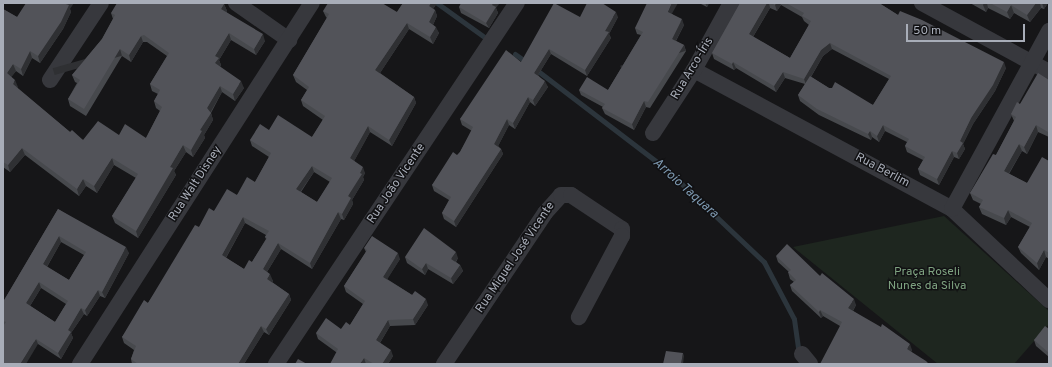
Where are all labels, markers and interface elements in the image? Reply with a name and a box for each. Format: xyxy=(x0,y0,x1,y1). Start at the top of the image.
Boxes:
scale bar xyxy=(908,16,1027,42)
text: 50 m xyxy=(913,23,941,39)
street label: Rua Arco-Íris xyxy=(669,35,717,103)
street label: Rua João Vicente xyxy=(365,141,429,227)
street label: Rua Walt Disney xyxy=(166,144,226,224)
street label: Rua Berlim xyxy=(852,151,912,191)
water label: Arroio Taquara xyxy=(649,155,721,223)
street label: Rua Miguel José Vicente xyxy=(473,200,559,316)
park label: Praça Roseli Nunes da Silva xyxy=(888,266,966,294)

